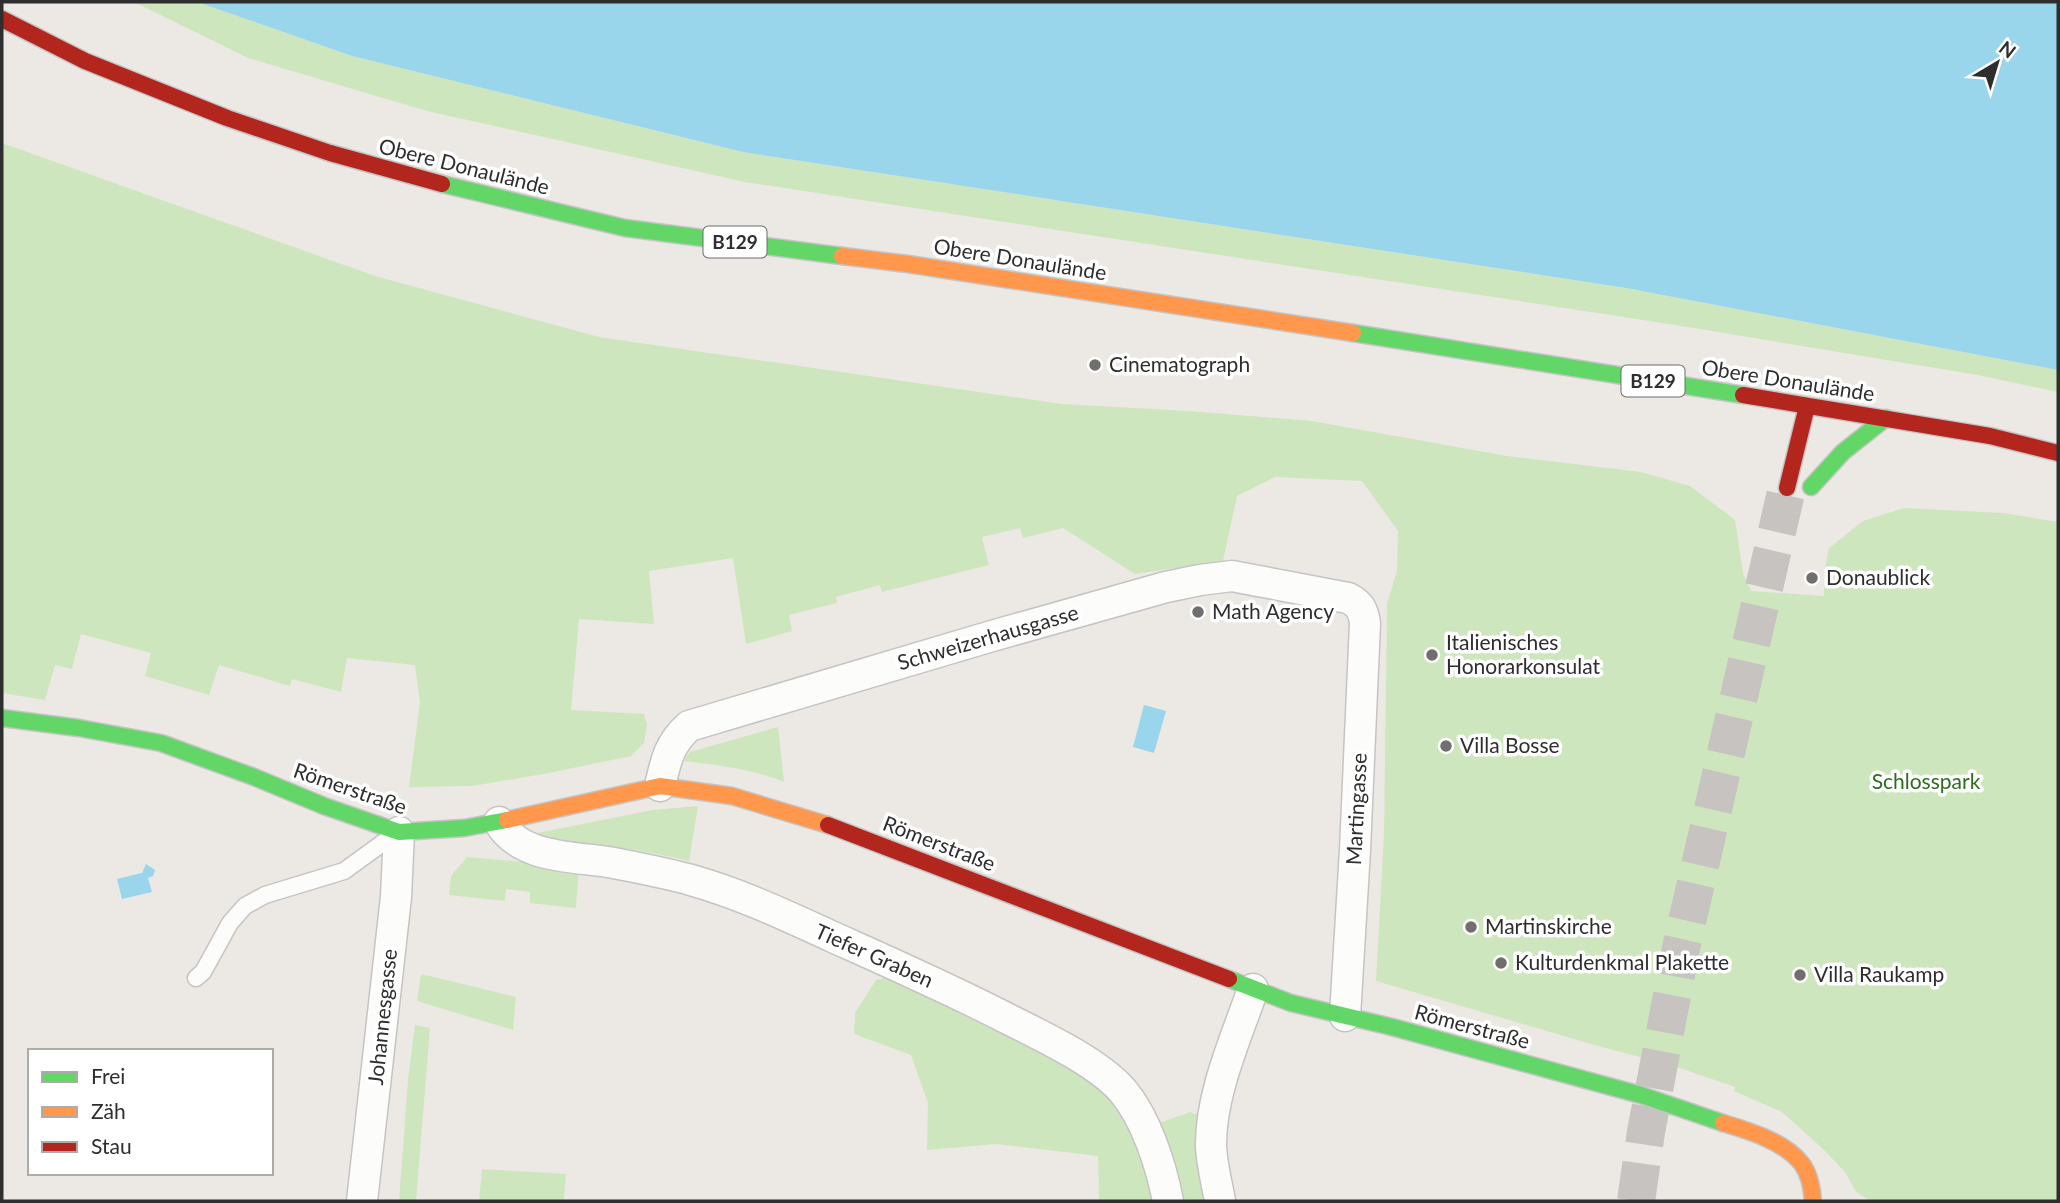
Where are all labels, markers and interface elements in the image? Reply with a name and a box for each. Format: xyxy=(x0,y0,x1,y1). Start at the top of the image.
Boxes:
north arrow xyxy=(1962,28,2032,98)
text: N xyxy=(1995,36,2021,63)
street label: Obere Donaulände xyxy=(377,132,552,199)
road number: B129 xyxy=(704,226,766,258)
street label: Obere Donaulände xyxy=(932,233,1108,285)
place label: Cinematograph xyxy=(1109,351,1250,376)
street label: Obere Donaulände xyxy=(1700,354,1876,406)
marker: Cinematograph xyxy=(1087,357,1103,373)
road number: B129 xyxy=(1622,366,1684,396)
place label: Donaublick xyxy=(1826,564,1930,589)
marker: Donaublick xyxy=(1804,570,1820,586)
place label: Math Agency xyxy=(1212,598,1334,623)
street label: Schweizerhausgasse xyxy=(894,599,1081,674)
marker: Math Agency xyxy=(1190,604,1206,620)
place label: Italienisches Honorarkonsulat xyxy=(1446,629,1601,678)
marker: Italienisches Honorarkonsulat xyxy=(1424,647,1440,663)
place label: Villa Bosse xyxy=(1460,732,1560,757)
marker: Villa Bosse xyxy=(1438,738,1454,754)
street label: Martingasse xyxy=(1340,752,1371,866)
street label: Römerstraße xyxy=(291,757,410,819)
park label: Schlosspark xyxy=(1872,768,1981,793)
street label: Römerstraße xyxy=(880,810,999,875)
place label: Martinskirche xyxy=(1485,913,1612,938)
street label: Tiefer Graben xyxy=(812,917,938,992)
marker: Martinskirche xyxy=(1463,919,1479,935)
street label: Johannesgasse xyxy=(362,948,401,1086)
place label: Kulturdenkmal Plakette xyxy=(1515,949,1729,974)
marker: Kulturdenkmal Plakette xyxy=(1493,955,1509,971)
place label: Villa Raukamp xyxy=(1814,961,1944,986)
marker: Villa Raukamp xyxy=(1792,967,1808,983)
street label: Römerstraße xyxy=(1412,998,1533,1053)
legend xyxy=(28,1049,273,1175)
text: Frei xyxy=(91,1063,125,1088)
text: Zäh xyxy=(91,1098,126,1123)
text: Stau xyxy=(91,1133,132,1158)

